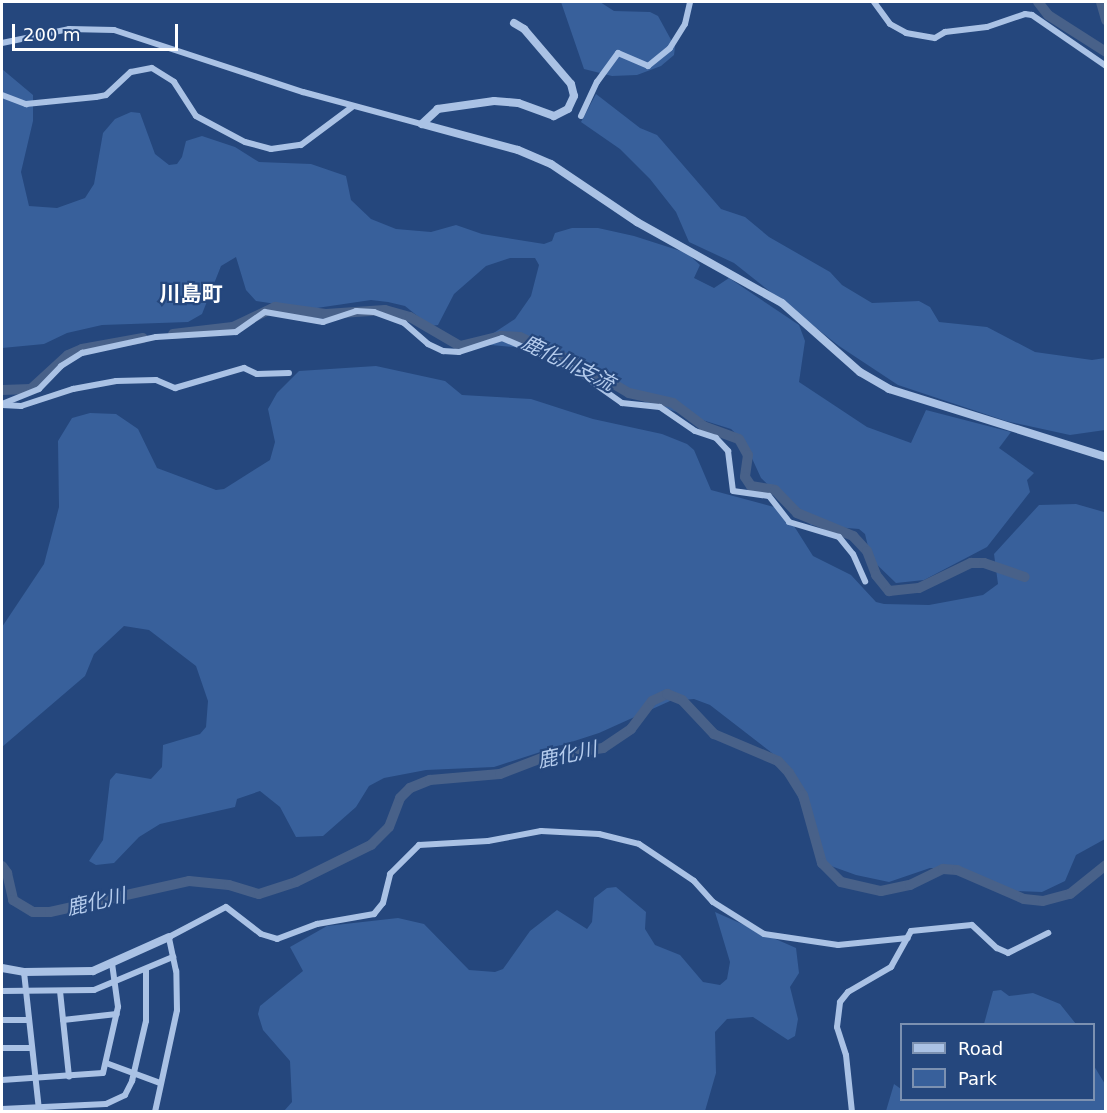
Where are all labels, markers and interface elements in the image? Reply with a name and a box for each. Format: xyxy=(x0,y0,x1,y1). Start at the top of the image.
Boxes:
scale bar xyxy=(15,12,182,50)
text: 200 m xyxy=(23,24,81,45)
district label: 川島町 xyxy=(160,281,222,307)
water label: 鹿化川支流 xyxy=(518,330,618,396)
water label: 鹿化川 xyxy=(535,737,599,773)
water label: 鹿化川 xyxy=(64,884,128,920)
legend xyxy=(900,1023,1095,1101)
text: Road xyxy=(958,1038,1003,1059)
text: Park xyxy=(958,1068,997,1089)

